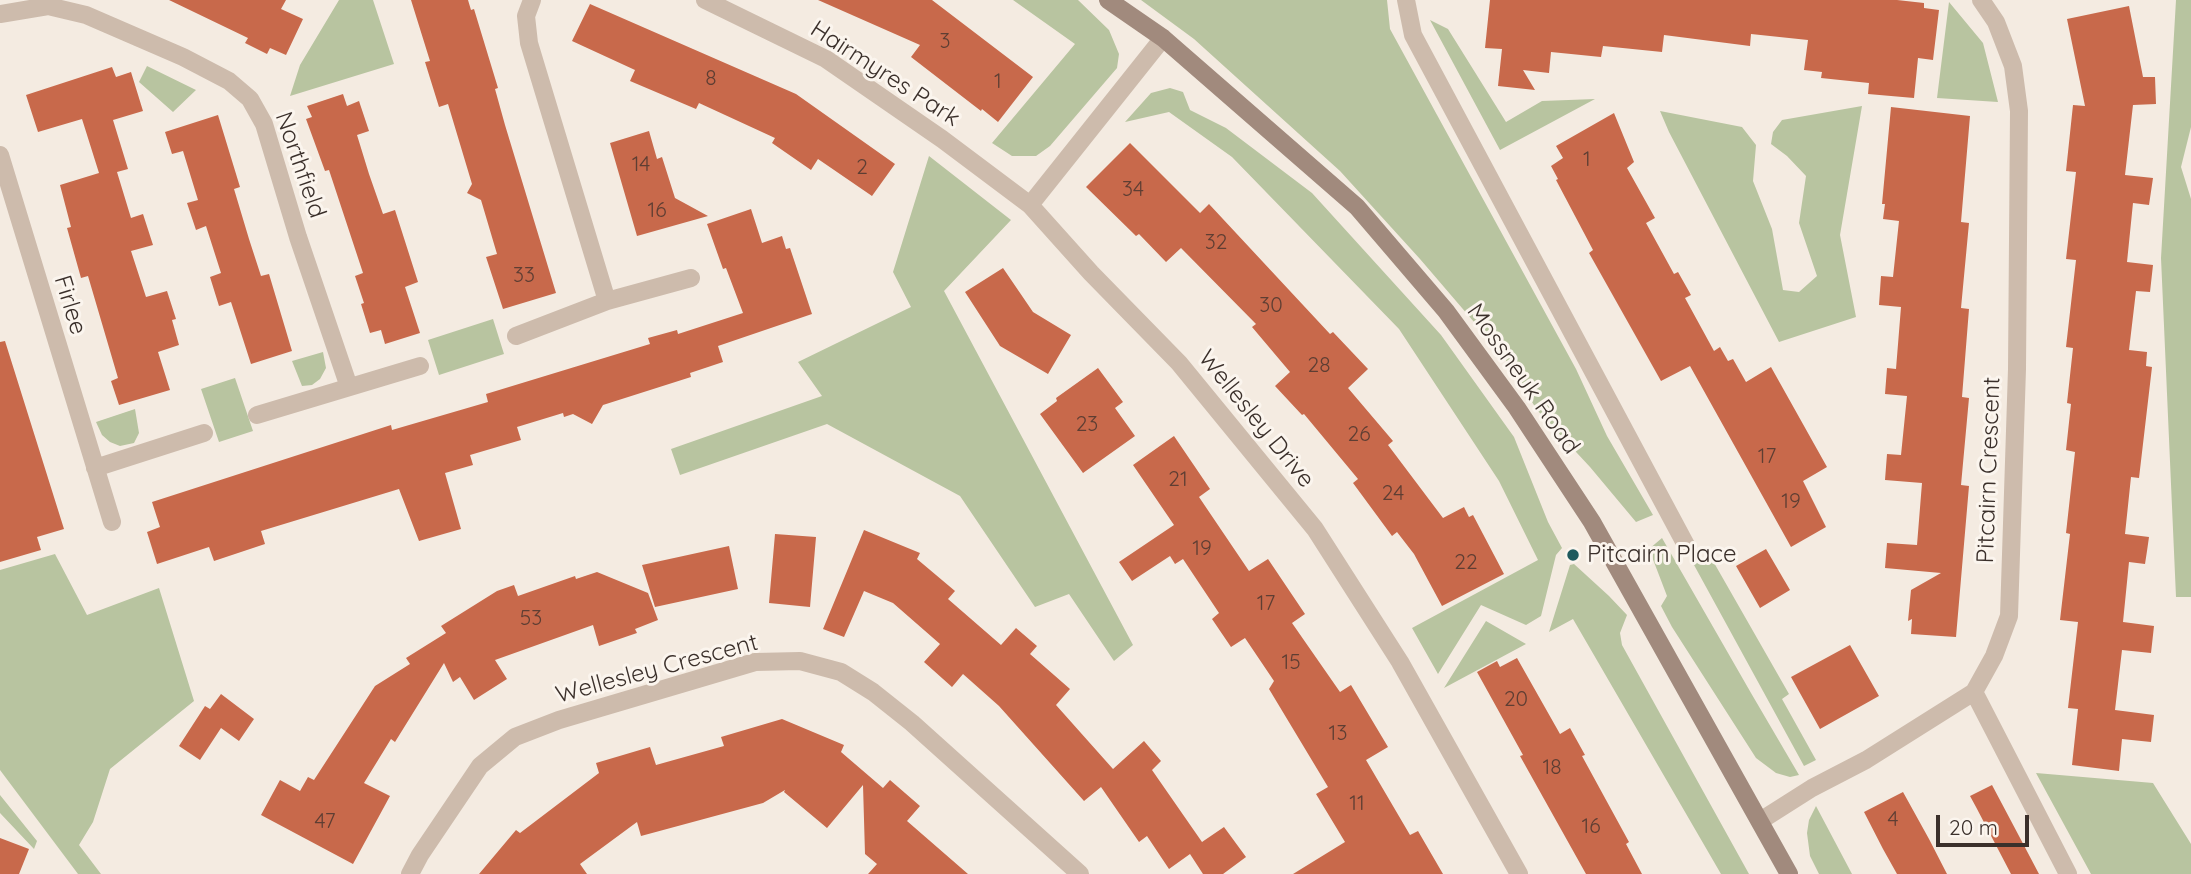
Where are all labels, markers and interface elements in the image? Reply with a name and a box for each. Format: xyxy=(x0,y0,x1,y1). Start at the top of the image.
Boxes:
street label: Hairmyres Park xyxy=(805,15,965,133)
house number: 3 xyxy=(939,29,951,55)
house number: 8 xyxy=(705,66,717,92)
house number: 1 xyxy=(994,69,1002,95)
street label: Northfield xyxy=(268,108,332,222)
house number: 1 xyxy=(1583,147,1591,173)
house number: 14 xyxy=(632,152,650,178)
house number: 2 xyxy=(856,155,868,181)
house number: 34 xyxy=(1122,177,1144,203)
house number: 16 xyxy=(647,198,667,224)
house number: 32 xyxy=(1205,230,1227,256)
house number: 33 xyxy=(513,263,535,289)
street label: Firlee xyxy=(47,272,93,338)
house number: 30 xyxy=(1259,293,1283,319)
street label: Mossneuk Road xyxy=(1460,298,1586,460)
street label: Wellesley Drive xyxy=(1192,344,1320,494)
house number: 28 xyxy=(1308,353,1330,379)
street label: Pitcairn Crescent xyxy=(1971,376,2007,564)
house number: 23 xyxy=(1076,412,1098,438)
house number: 26 xyxy=(1348,422,1370,448)
house number: 17 xyxy=(1758,444,1776,470)
house number: 21 xyxy=(1168,467,1188,493)
house number: 24 xyxy=(1382,481,1404,507)
house number: 19 xyxy=(1781,489,1801,515)
house number: 19 xyxy=(1192,536,1212,562)
place label: Pitcairn Place xyxy=(1587,541,1737,569)
marker: Pitcairn Place xyxy=(1565,547,1581,563)
house number: 22 xyxy=(1454,550,1478,576)
house number: 17 xyxy=(1257,591,1275,617)
house number: 53 xyxy=(520,606,542,632)
street label: Wellesley Crescent xyxy=(553,628,761,710)
house number: 15 xyxy=(1281,650,1301,676)
house number: 20 xyxy=(1504,687,1528,713)
house number: 13 xyxy=(1329,721,1347,747)
house number: 18 xyxy=(1542,755,1562,781)
house number: 11 xyxy=(1349,791,1365,817)
scale bar xyxy=(1939,800,2032,844)
house number: 4 xyxy=(1887,807,1899,833)
house number: 47 xyxy=(314,809,336,835)
house number: 16 xyxy=(1581,814,1601,840)
text: 20 m xyxy=(1949,814,1998,840)

